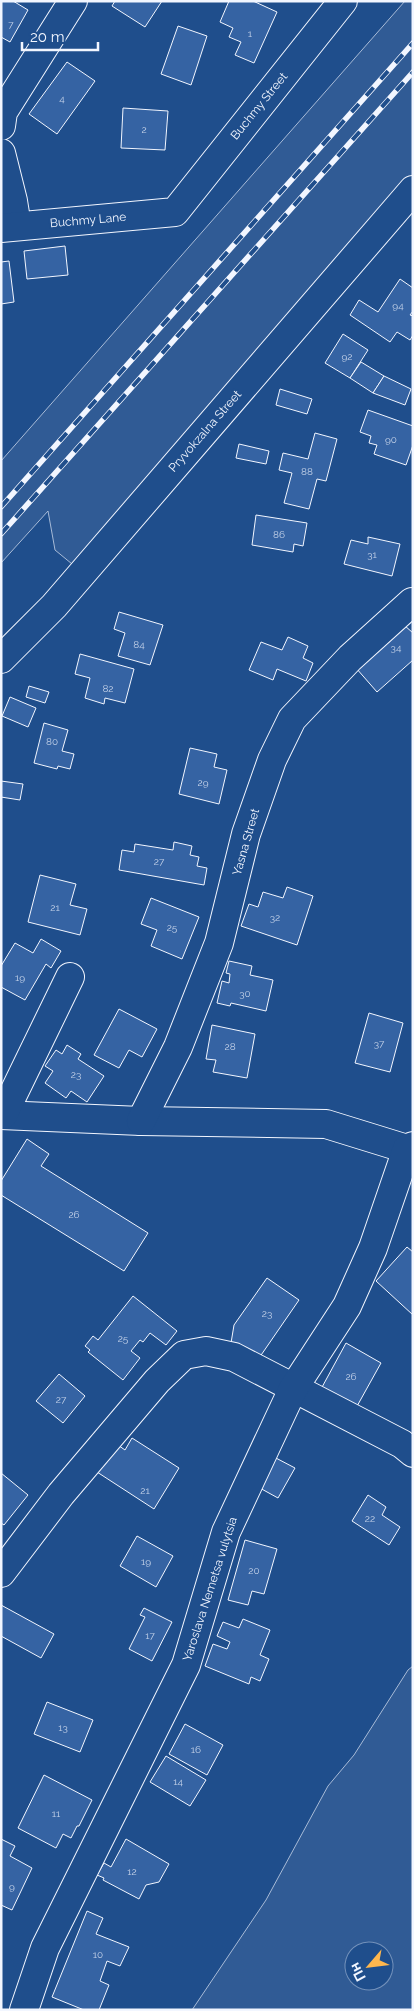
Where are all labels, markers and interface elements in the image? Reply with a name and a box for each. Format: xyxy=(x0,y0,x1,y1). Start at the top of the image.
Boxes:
house number: 7 xyxy=(8,19,14,30)
scale bar xyxy=(22,20,99,52)
text: 20 m xyxy=(30,28,65,46)
house number: 1 xyxy=(248,28,253,39)
street label: Buchmy Street xyxy=(228,70,290,142)
house number: 4 xyxy=(59,93,65,104)
house number: 2 xyxy=(141,124,147,135)
street label: Buchmy Lane xyxy=(49,210,127,230)
house number: 94 xyxy=(392,300,404,311)
house number: 92 xyxy=(341,351,353,362)
street label: Pryvokzalna Street xyxy=(166,387,244,475)
house number: 90 xyxy=(385,434,397,445)
house number: 88 xyxy=(301,466,313,477)
house number: 86 xyxy=(273,529,285,540)
house number: 31 xyxy=(367,549,378,560)
house number: 84 xyxy=(133,639,145,650)
house number: 34 xyxy=(391,642,402,653)
house number: 82 xyxy=(102,683,114,694)
house number: 80 xyxy=(46,736,58,747)
house number: 29 xyxy=(197,777,209,788)
street label: Yasna Street xyxy=(230,807,262,877)
house number: 27 xyxy=(154,856,165,867)
house number: 21 xyxy=(50,902,60,913)
house number: 32 xyxy=(270,912,280,923)
house number: 25 xyxy=(167,922,178,933)
house number: 19 xyxy=(15,972,25,983)
house number: 30 xyxy=(239,988,251,999)
house number: 37 xyxy=(374,1038,385,1049)
house number: 28 xyxy=(224,1041,236,1052)
house number: 23 xyxy=(71,1069,81,1080)
house number: 26 xyxy=(68,1209,80,1220)
house number: 23 xyxy=(262,1308,272,1319)
house number: 25 xyxy=(118,1333,129,1344)
house number: 26 xyxy=(345,1371,357,1382)
house number: 27 xyxy=(56,1394,67,1405)
house number: 21 xyxy=(140,1485,150,1496)
house number: 22 xyxy=(365,1513,375,1524)
street label: Yaroslava Nemetsa vulytsia xyxy=(180,1515,240,1663)
house number: 19 xyxy=(141,1556,151,1567)
house number: 20 xyxy=(248,1565,260,1576)
house number: 17 xyxy=(145,1630,155,1641)
house number: 13 xyxy=(58,1722,68,1733)
house number: 16 xyxy=(191,1744,201,1755)
house number: 14 xyxy=(173,1776,183,1787)
house number: 11 xyxy=(52,1808,61,1819)
house number: 12 xyxy=(127,1866,137,1877)
house number: 9 xyxy=(9,1881,15,1892)
north arrow xyxy=(344,1941,394,1991)
house number: 10 xyxy=(93,1949,103,1960)
text: Пн xyxy=(346,1960,369,1984)

